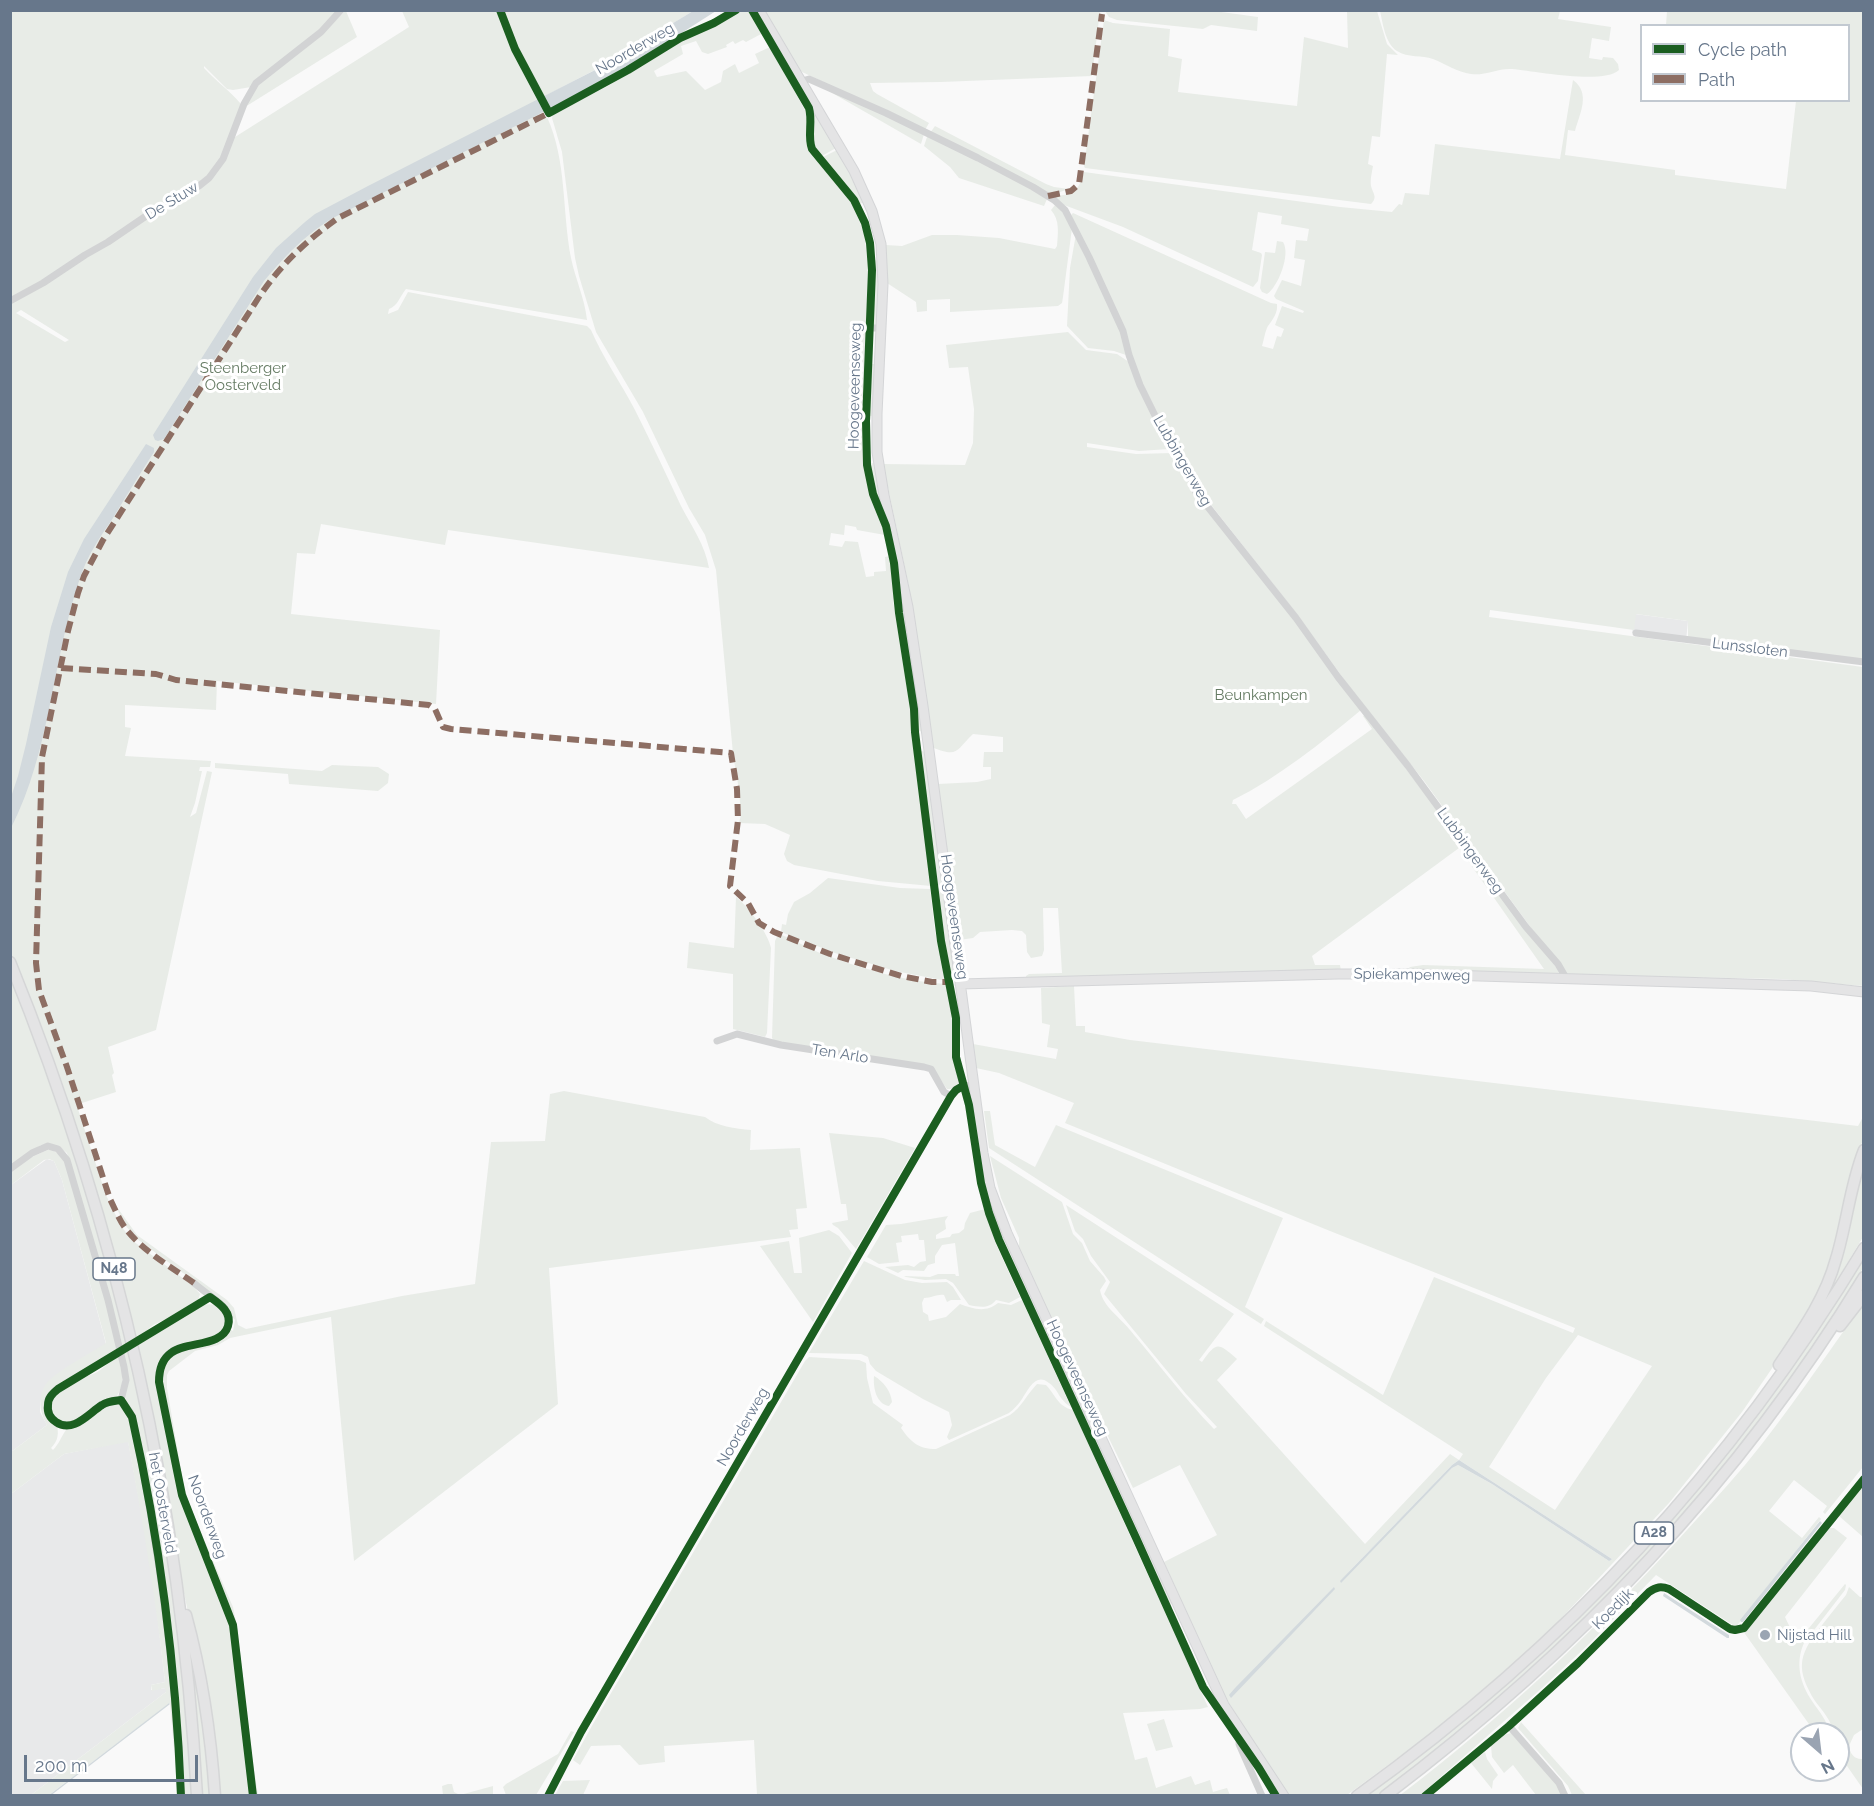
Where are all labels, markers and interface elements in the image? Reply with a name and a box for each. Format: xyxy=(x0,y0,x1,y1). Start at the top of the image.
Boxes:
street label: Noorderweg xyxy=(593,19,677,79)
legend xyxy=(1640,24,1850,102)
text: Cycle path xyxy=(1698,39,1787,60)
text: Path xyxy=(1698,69,1735,90)
street label: De Stuw xyxy=(142,178,202,224)
street label: Hoogeveenseweg xyxy=(845,323,865,449)
park label: Steenberger Oosterveld xyxy=(200,359,286,394)
street label: Lubbingerweg xyxy=(1149,413,1215,509)
street label: Lunssloten xyxy=(1711,634,1789,662)
park label: Beunkampen xyxy=(1214,686,1308,704)
street label: Lubbingerweg xyxy=(1433,805,1507,897)
street label: Hoogeveenseweg xyxy=(936,853,972,981)
street label: Spiekampenweg xyxy=(1353,965,1471,985)
street label: Ten Arlo xyxy=(810,1041,870,1067)
road number: N48 xyxy=(93,1258,135,1280)
street label: Hoogeveenseweg xyxy=(1042,1317,1112,1439)
street label: Noorderweg xyxy=(713,1385,773,1469)
street label: het Oosterveld xyxy=(144,1451,180,1555)
street label: Noorderweg xyxy=(184,1473,230,1561)
road number: A28 xyxy=(1634,1522,1674,1544)
street label: Koedijk xyxy=(1589,1585,1637,1633)
place label: Nijstad Hill xyxy=(1777,1626,1851,1644)
marker: Nijstad Hill xyxy=(1758,1628,1772,1642)
north arrow xyxy=(1790,1722,1850,1782)
scale bar xyxy=(27,1743,201,1781)
text: 200 m xyxy=(35,1755,88,1776)
text: N xyxy=(1818,1755,1838,1778)

